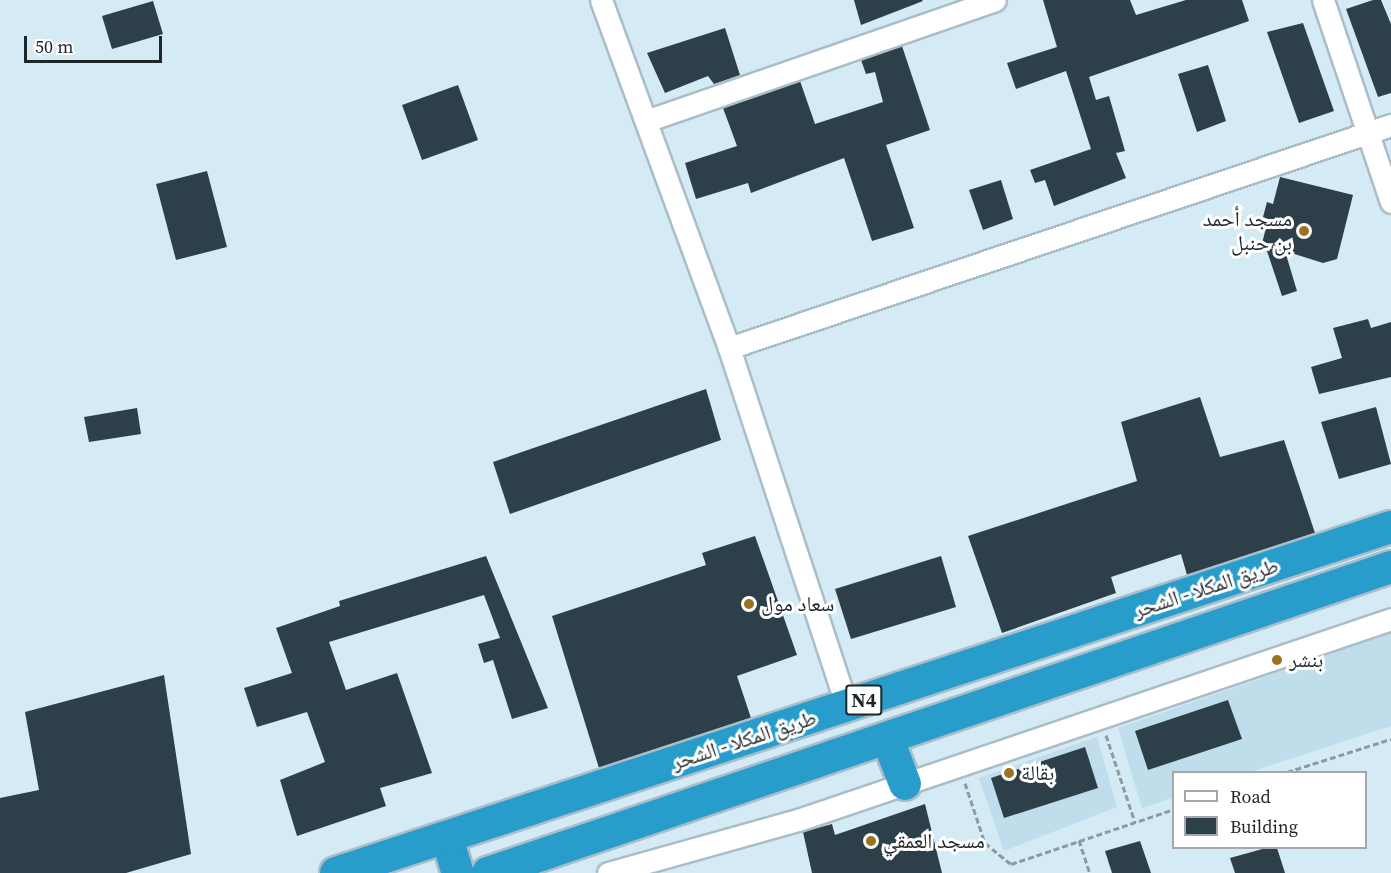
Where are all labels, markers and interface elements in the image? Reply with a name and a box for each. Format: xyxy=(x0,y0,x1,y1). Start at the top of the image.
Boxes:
scale bar xyxy=(27,24,165,62)
text: 50 m xyxy=(35,34,73,59)
place label: مسجد أحمد بن حنبل xyxy=(1203,206,1292,256)
marker: مسجد أحمد بن حنبل xyxy=(1297,224,1311,238)
street label: طريق المكلا - الشحر xyxy=(1130,553,1282,623)
place label: سعاد مول xyxy=(761,591,834,617)
marker: سعاد مول xyxy=(742,597,756,611)
place label: بنشر xyxy=(1289,647,1323,673)
marker: بنشر xyxy=(1270,653,1284,667)
road number: N4 xyxy=(844,683,884,717)
street label: طريق المكلا - الشحر xyxy=(668,705,820,775)
place label: بقالة xyxy=(1021,760,1054,786)
marker: بقالة xyxy=(1002,766,1016,780)
legend xyxy=(1172,771,1367,849)
text: Road xyxy=(1230,784,1271,809)
text: Building xyxy=(1230,814,1298,839)
place label: مسجد العمقي xyxy=(883,828,985,854)
marker: مسجد العمقي xyxy=(864,834,878,848)

